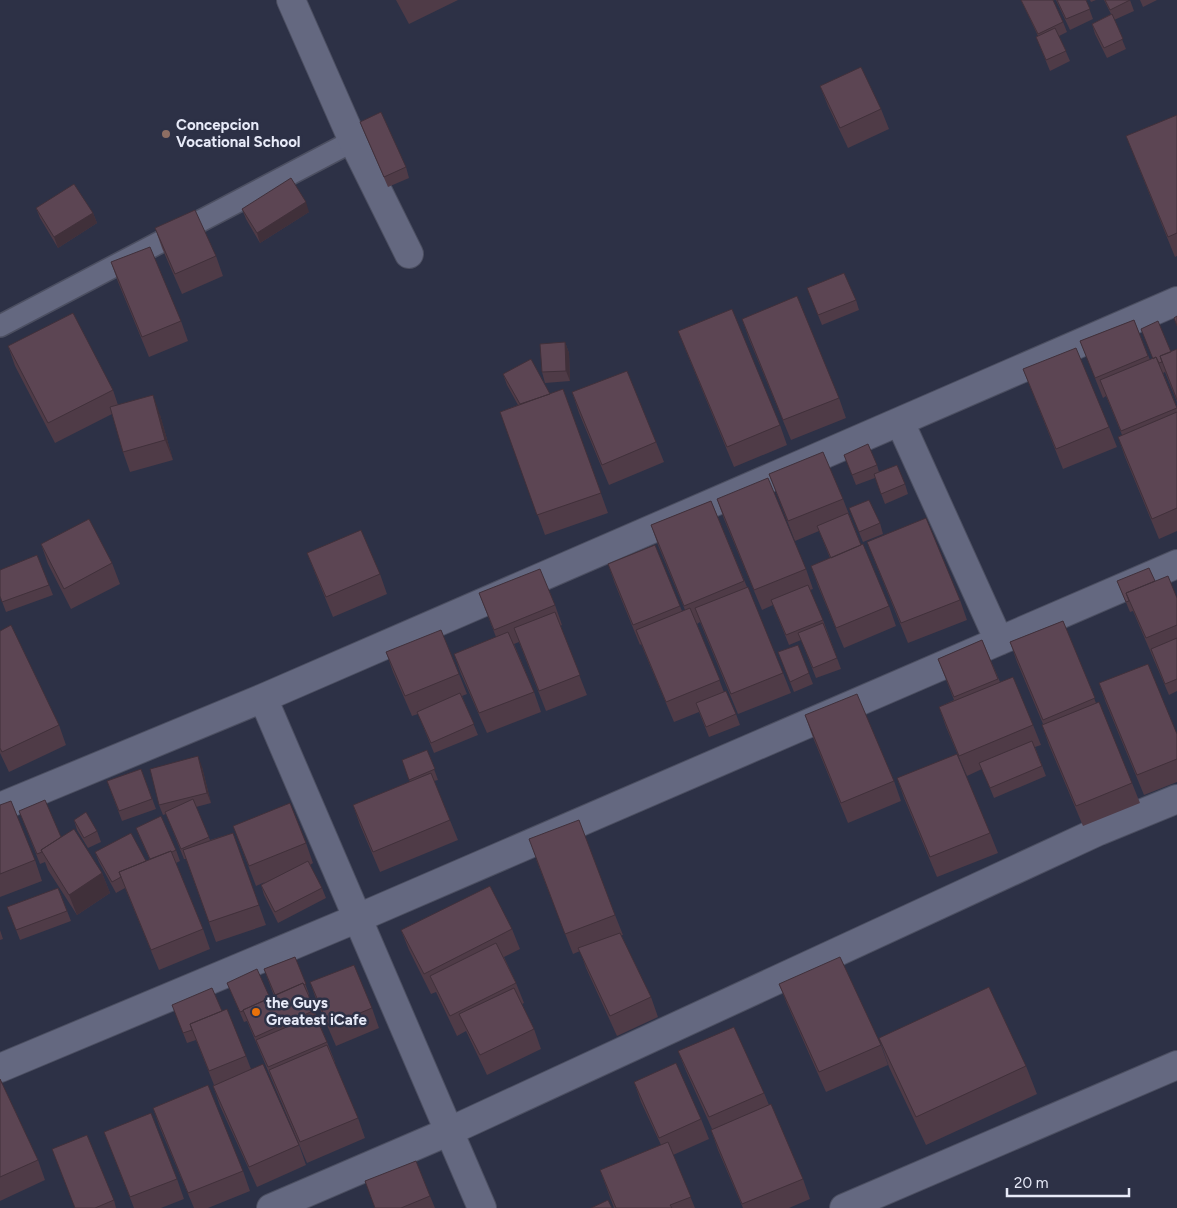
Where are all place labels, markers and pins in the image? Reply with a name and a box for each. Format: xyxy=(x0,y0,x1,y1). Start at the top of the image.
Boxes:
place label: Concepcion Vocational School xyxy=(176,116,301,151)
marker: Concepcion Vocational School xyxy=(160,128,172,140)
place label: the Guys Greatest iCafe xyxy=(266,994,367,1029)
marker: the Guys Greatest iCafe xyxy=(250,1006,262,1018)

